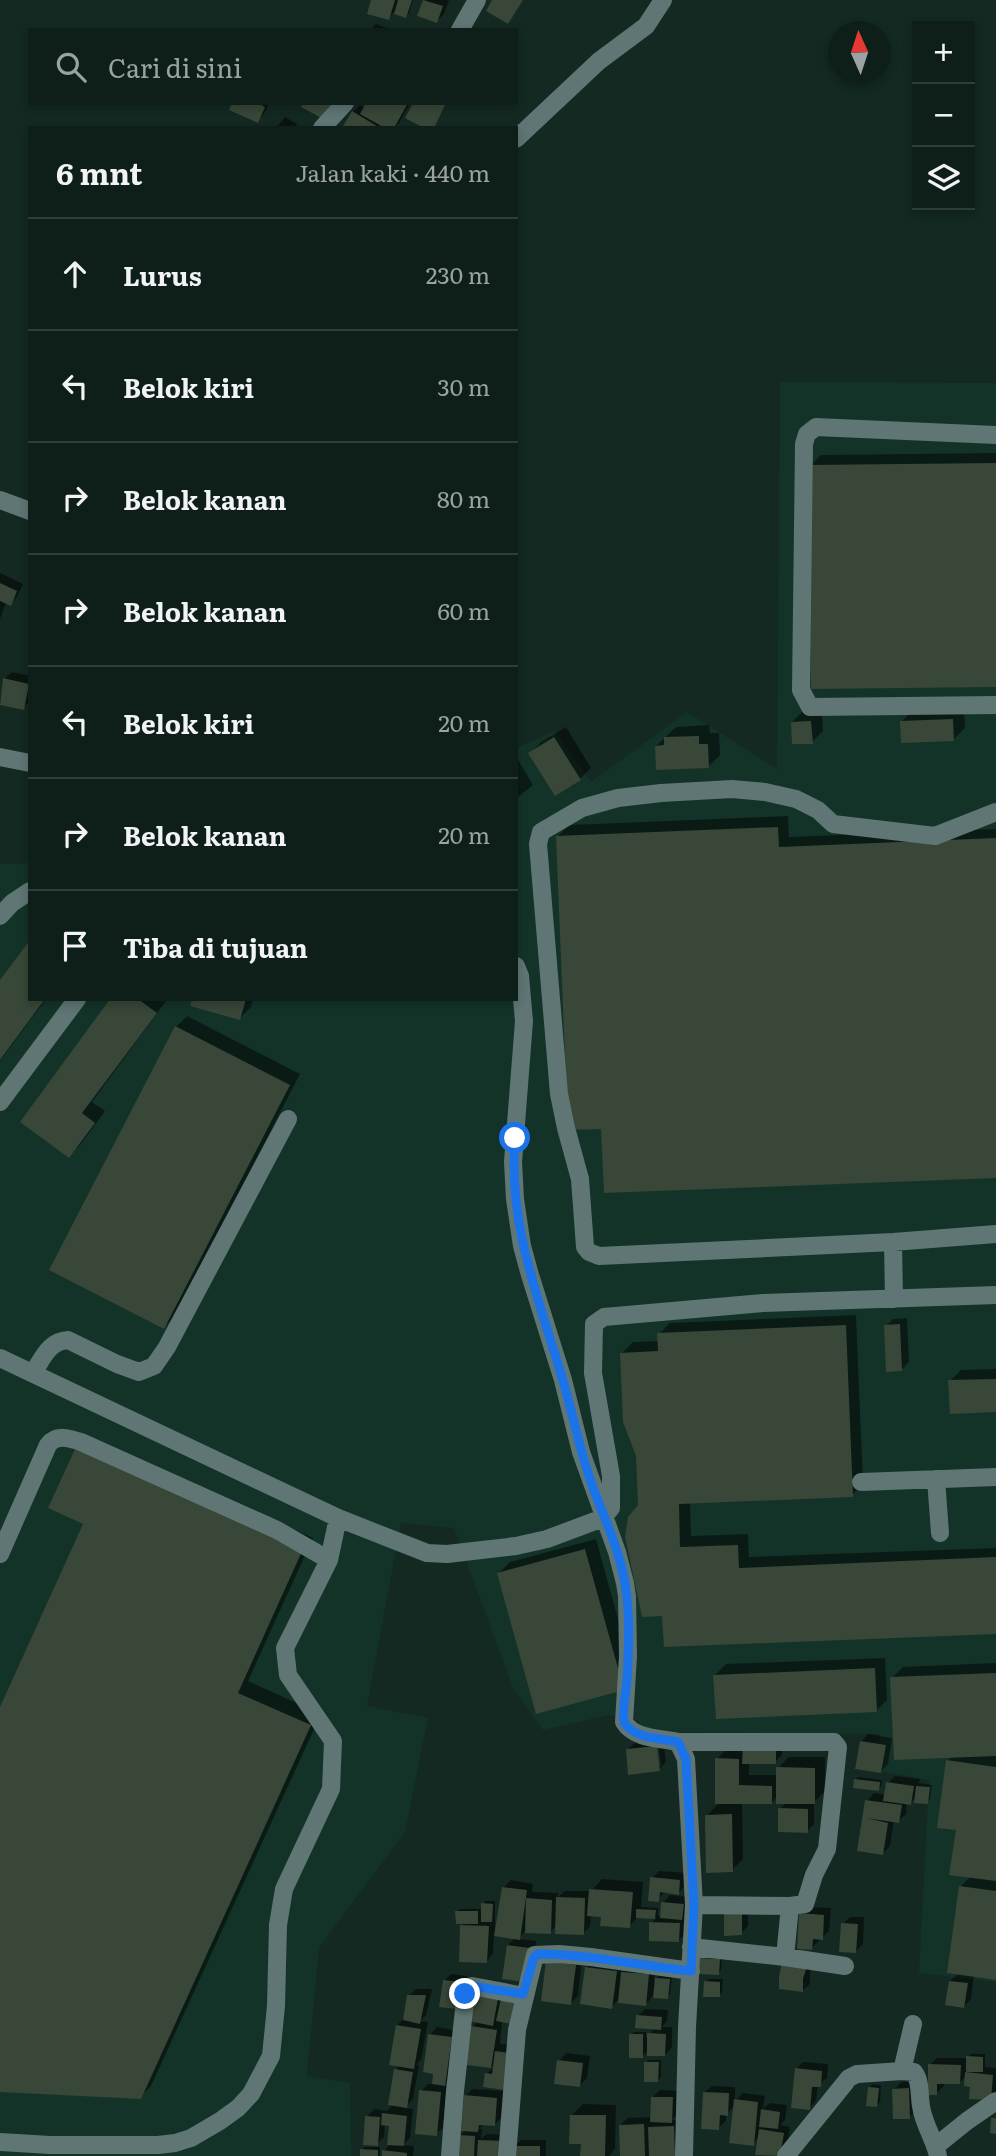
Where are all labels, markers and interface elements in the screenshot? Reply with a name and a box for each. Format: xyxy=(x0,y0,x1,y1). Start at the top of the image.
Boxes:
north arrow xyxy=(828,21,891,84)
map controls xyxy=(912,21,975,210)
button: + xyxy=(912,21,975,84)
search box xyxy=(28,28,518,105)
text: Cari di sini xyxy=(108,47,242,86)
icon: search xyxy=(52,48,90,86)
button: − xyxy=(912,84,975,147)
button: layers xyxy=(912,147,975,210)
text: 6 mnt xyxy=(56,150,142,194)
text: Jalan kaki · 440 m xyxy=(296,155,490,189)
icon: ahead xyxy=(56,255,94,293)
text: Lurus xyxy=(123,255,202,294)
text: 230 m xyxy=(426,257,490,291)
icon: left xyxy=(56,367,94,405)
text: Belok kiri xyxy=(123,367,254,406)
text: 30 m xyxy=(437,369,490,403)
icon: right xyxy=(56,479,94,517)
text: Belok kanan xyxy=(123,479,287,518)
text: 80 m xyxy=(437,481,490,515)
icon: right xyxy=(56,591,94,629)
text: Belok kanan xyxy=(123,591,287,630)
text: 60 m xyxy=(437,593,490,627)
icon: left xyxy=(56,703,94,741)
text: Belok kiri xyxy=(123,703,254,742)
text: 20 m xyxy=(438,705,490,739)
icon: right xyxy=(56,815,94,853)
text: Belok kanan xyxy=(123,815,287,854)
text: 20 m xyxy=(438,817,490,851)
icon: arrive xyxy=(56,927,94,965)
text: Tiba di tujuan xyxy=(123,927,308,966)
route start xyxy=(499,1122,530,1153)
route end xyxy=(449,1978,480,2009)

